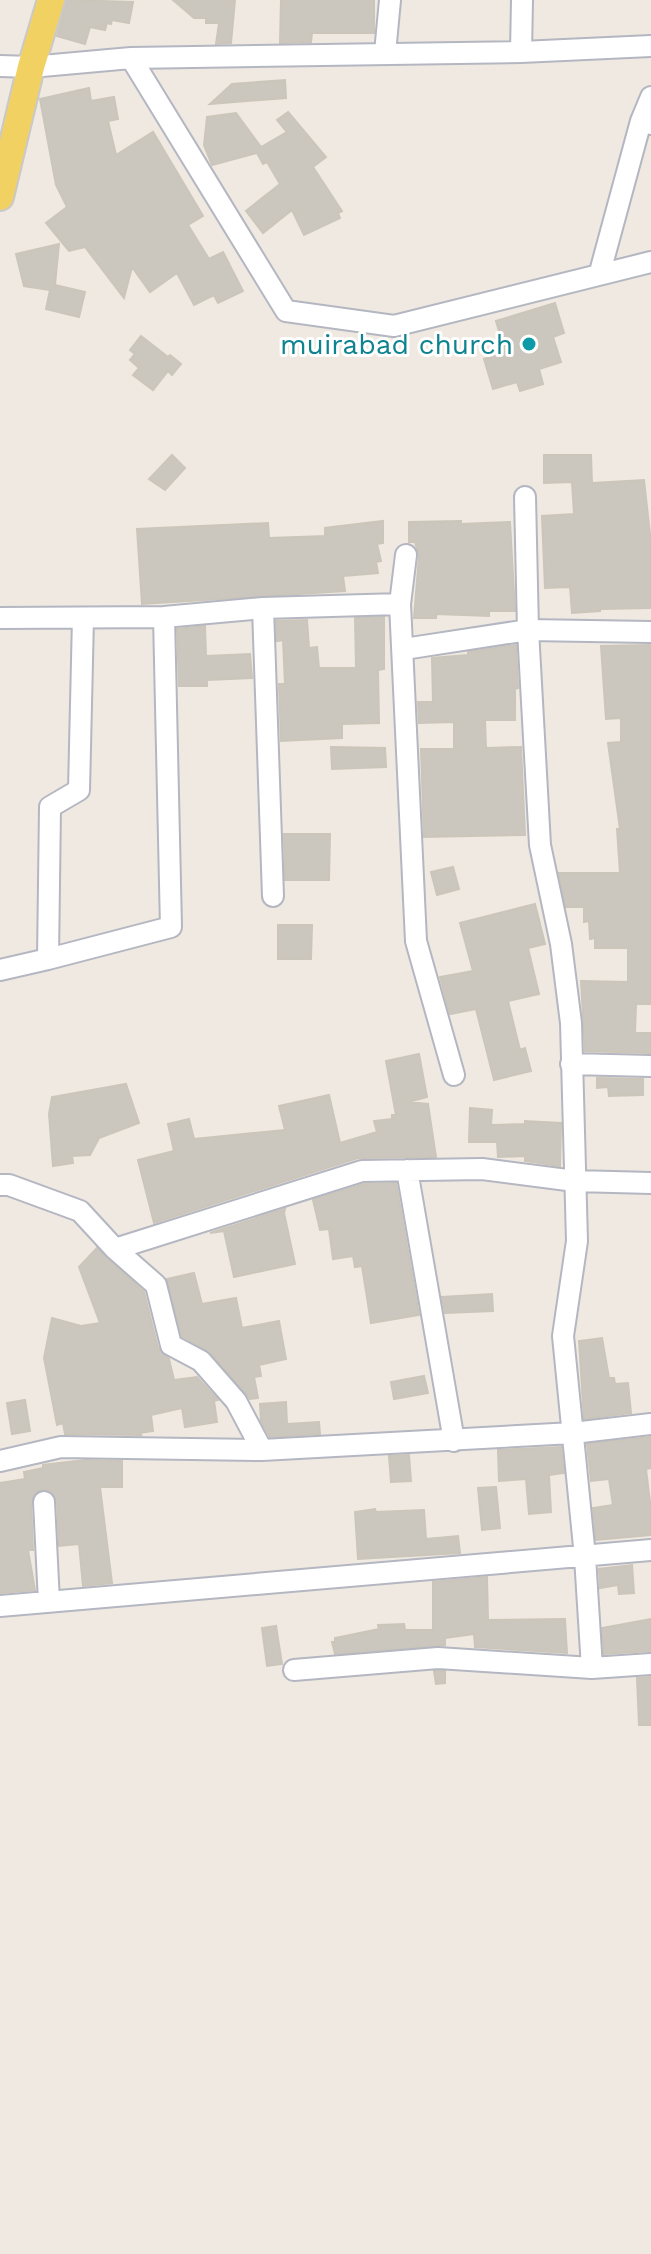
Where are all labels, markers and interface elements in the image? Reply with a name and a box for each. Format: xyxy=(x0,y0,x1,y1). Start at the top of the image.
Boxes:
place label: muirabad church xyxy=(280,328,513,361)
marker: muirabad church xyxy=(520,335,538,353)

